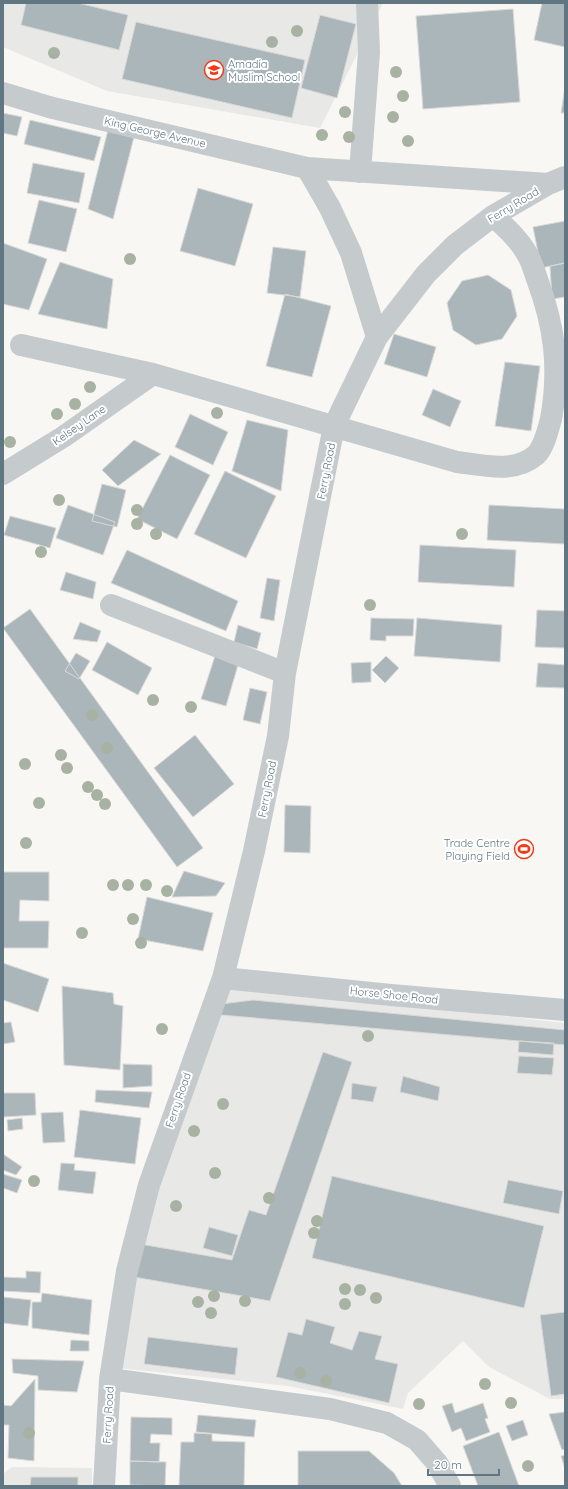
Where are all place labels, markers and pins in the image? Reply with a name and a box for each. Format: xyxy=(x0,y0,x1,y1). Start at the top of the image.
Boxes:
place label: Amadia Muslim School xyxy=(228,57,300,84)
school or university icon: Amadia Muslim School xyxy=(203,59,225,81)
place label: Trade Centre Playing Field xyxy=(444,836,510,863)
sports icon: Trade Centre Playing Field xyxy=(513,838,535,860)

